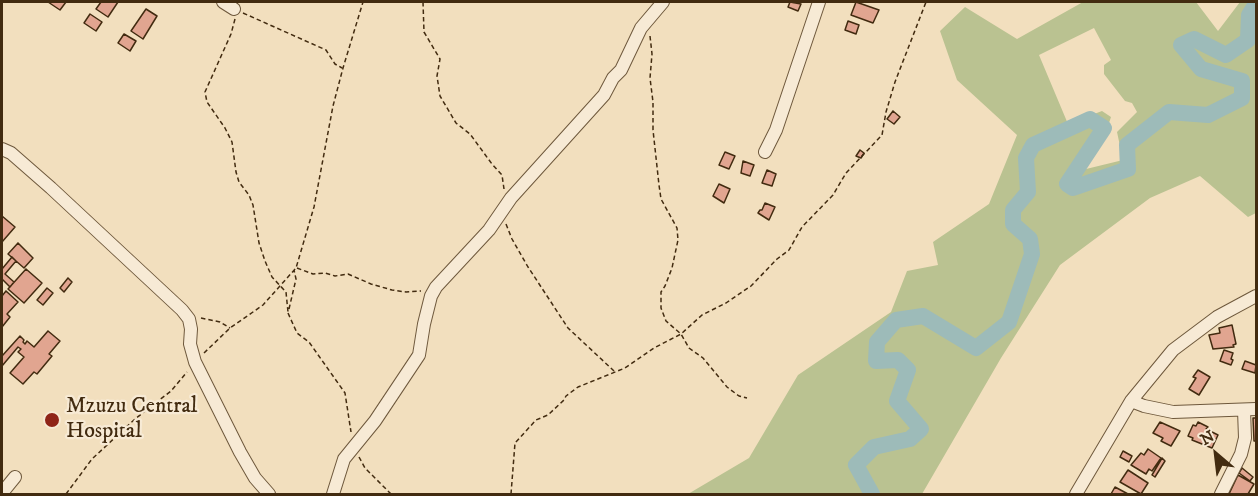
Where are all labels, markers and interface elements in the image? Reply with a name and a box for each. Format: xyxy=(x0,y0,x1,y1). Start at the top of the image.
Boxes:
place label: Mzuzu Central Hospital xyxy=(66,394,197,446)
marker: Mzuzu Central Hospital xyxy=(43,411,61,429)
north arrow xyxy=(1186,424,1246,484)
text: N xyxy=(1197,426,1218,450)

